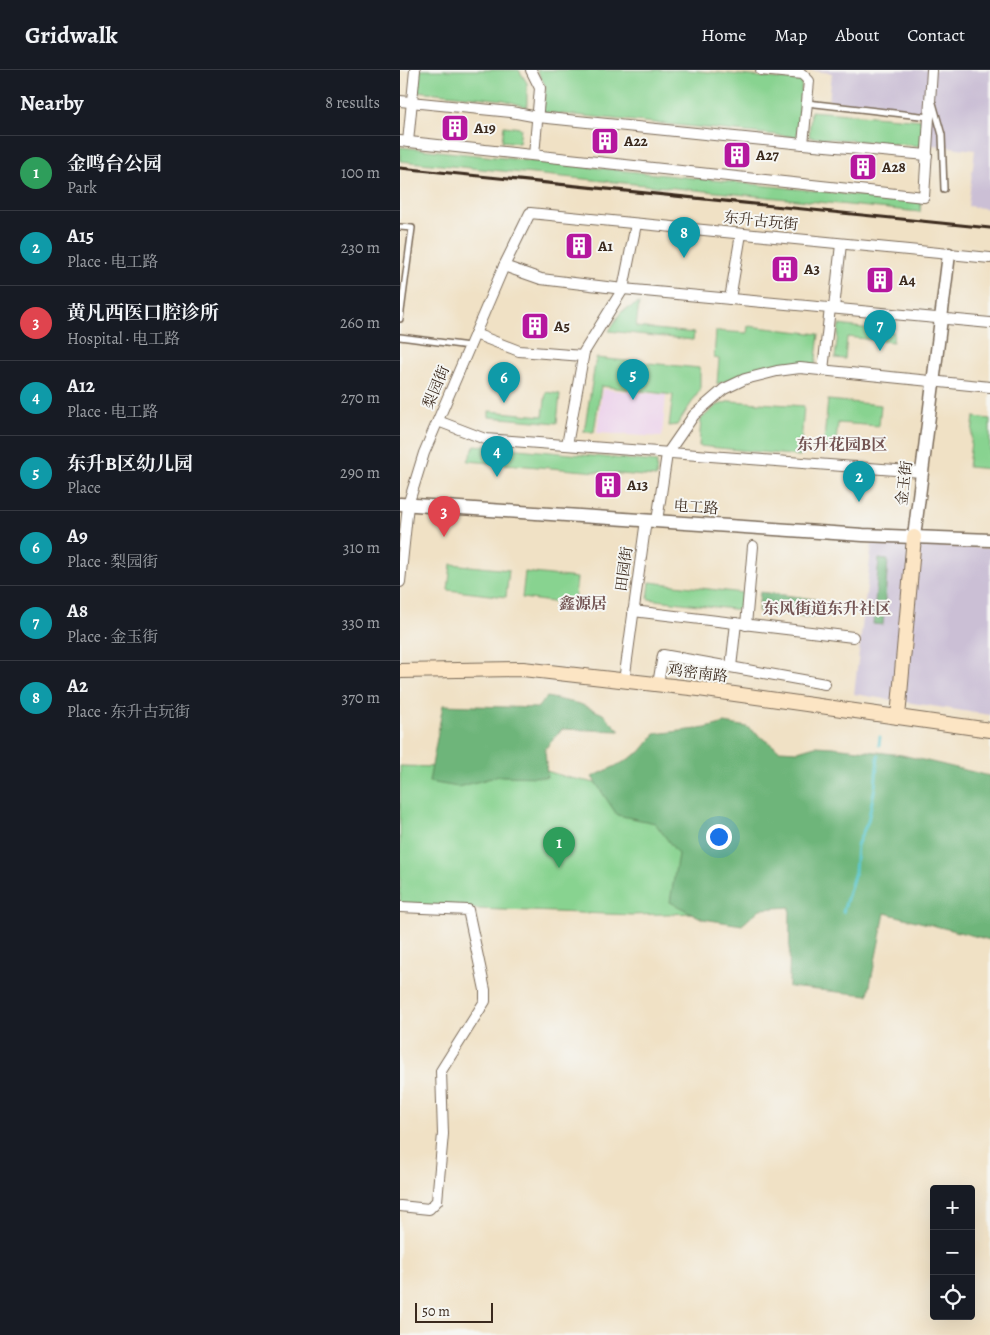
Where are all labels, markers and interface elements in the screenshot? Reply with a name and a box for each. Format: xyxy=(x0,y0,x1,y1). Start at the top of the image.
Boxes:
text: Gridwalk xyxy=(25,19,118,51)
text: Home xyxy=(701,23,746,47)
text: Map xyxy=(774,23,807,47)
text: About xyxy=(835,23,879,47)
text: Contact xyxy=(907,23,965,47)
text: Nearby xyxy=(20,89,83,117)
text: 8 results xyxy=(325,92,380,114)
building icon: A19 xyxy=(440,113,470,143)
place label: A19 xyxy=(473,118,496,138)
building icon: A22 xyxy=(590,126,620,156)
place label: A22 xyxy=(623,131,649,151)
building icon: A27 xyxy=(722,140,752,170)
place label: A27 xyxy=(755,145,780,165)
text: 金鸣台公园 xyxy=(67,151,162,177)
building icon: A28 xyxy=(848,152,878,182)
place label: A28 xyxy=(881,157,906,177)
text: 1 xyxy=(33,162,39,184)
text: 100 m xyxy=(341,162,380,184)
text: Park xyxy=(67,177,97,199)
street label: 东升古玩街 xyxy=(723,207,799,235)
pin: 8 xyxy=(668,217,700,258)
text: A15 xyxy=(67,223,94,249)
building icon: A1 xyxy=(564,231,594,261)
place label: A1 xyxy=(597,236,613,256)
text: 2 xyxy=(32,237,40,259)
text: 230 m xyxy=(341,237,380,259)
text: Place · 电工路 xyxy=(67,251,158,273)
building icon: A3 xyxy=(770,254,800,284)
place label: A3 xyxy=(803,259,820,279)
building icon: A4 xyxy=(865,265,895,295)
place label: A4 xyxy=(898,270,915,290)
text: 黄凡西医口腔诊所 xyxy=(67,300,219,326)
pin: 7 xyxy=(864,310,896,351)
building icon: A5 xyxy=(520,311,550,341)
text: 3 xyxy=(33,312,39,334)
text: 260 m xyxy=(340,312,380,334)
place label: A5 xyxy=(553,316,570,336)
text: Hospital · 电工路 xyxy=(67,328,180,350)
pin: 5 xyxy=(617,359,649,400)
street label: 梨园街 xyxy=(418,362,454,412)
pin: 6 xyxy=(488,362,520,403)
text: A12 xyxy=(67,373,95,399)
text: 4 xyxy=(32,387,40,409)
text: 270 m xyxy=(341,387,380,409)
text: Place · 电工路 xyxy=(67,401,158,423)
district label: 东升花园B区 xyxy=(797,434,887,456)
pin: 4 xyxy=(481,436,513,477)
text: 东升B区幼儿园 xyxy=(67,451,193,477)
street label: 金玉街 xyxy=(891,459,917,507)
pin: 2 xyxy=(843,461,875,502)
text: 5 xyxy=(33,462,39,484)
text: 290 m xyxy=(340,462,380,484)
building icon: A13 xyxy=(593,470,623,500)
place label: A13 xyxy=(626,475,648,495)
text: Place xyxy=(67,477,101,499)
street label: 电工路 xyxy=(673,495,719,519)
pin: 3 xyxy=(428,496,460,537)
text: A9 xyxy=(67,523,88,549)
text: 6 xyxy=(32,537,40,559)
text: 310 m xyxy=(343,537,380,559)
street label: 田园街 xyxy=(611,545,637,593)
text: Place · 梨园街 xyxy=(67,551,158,573)
district label: 鑫源居 xyxy=(559,593,607,615)
text: A8 xyxy=(67,598,88,624)
district label: 东风街道东升社区 xyxy=(763,598,891,620)
text: 7 xyxy=(33,612,39,634)
text: 330 m xyxy=(342,612,380,634)
text: Place · 金玉街 xyxy=(67,626,158,648)
street label: 鸡密南路 xyxy=(667,659,729,687)
text: A2 xyxy=(67,673,88,699)
text: 8 xyxy=(32,687,40,709)
text: 370 m xyxy=(342,687,380,709)
text: Place · 东升古玩街 xyxy=(67,701,190,723)
your location xyxy=(706,824,732,850)
pin: 1 xyxy=(543,827,575,868)
map controls xyxy=(930,1185,975,1320)
button: + xyxy=(930,1185,975,1230)
button: − xyxy=(930,1230,975,1275)
button: locate xyxy=(930,1275,975,1320)
scale bar xyxy=(415,1300,492,1323)
text: 50 m xyxy=(422,1302,450,1321)

